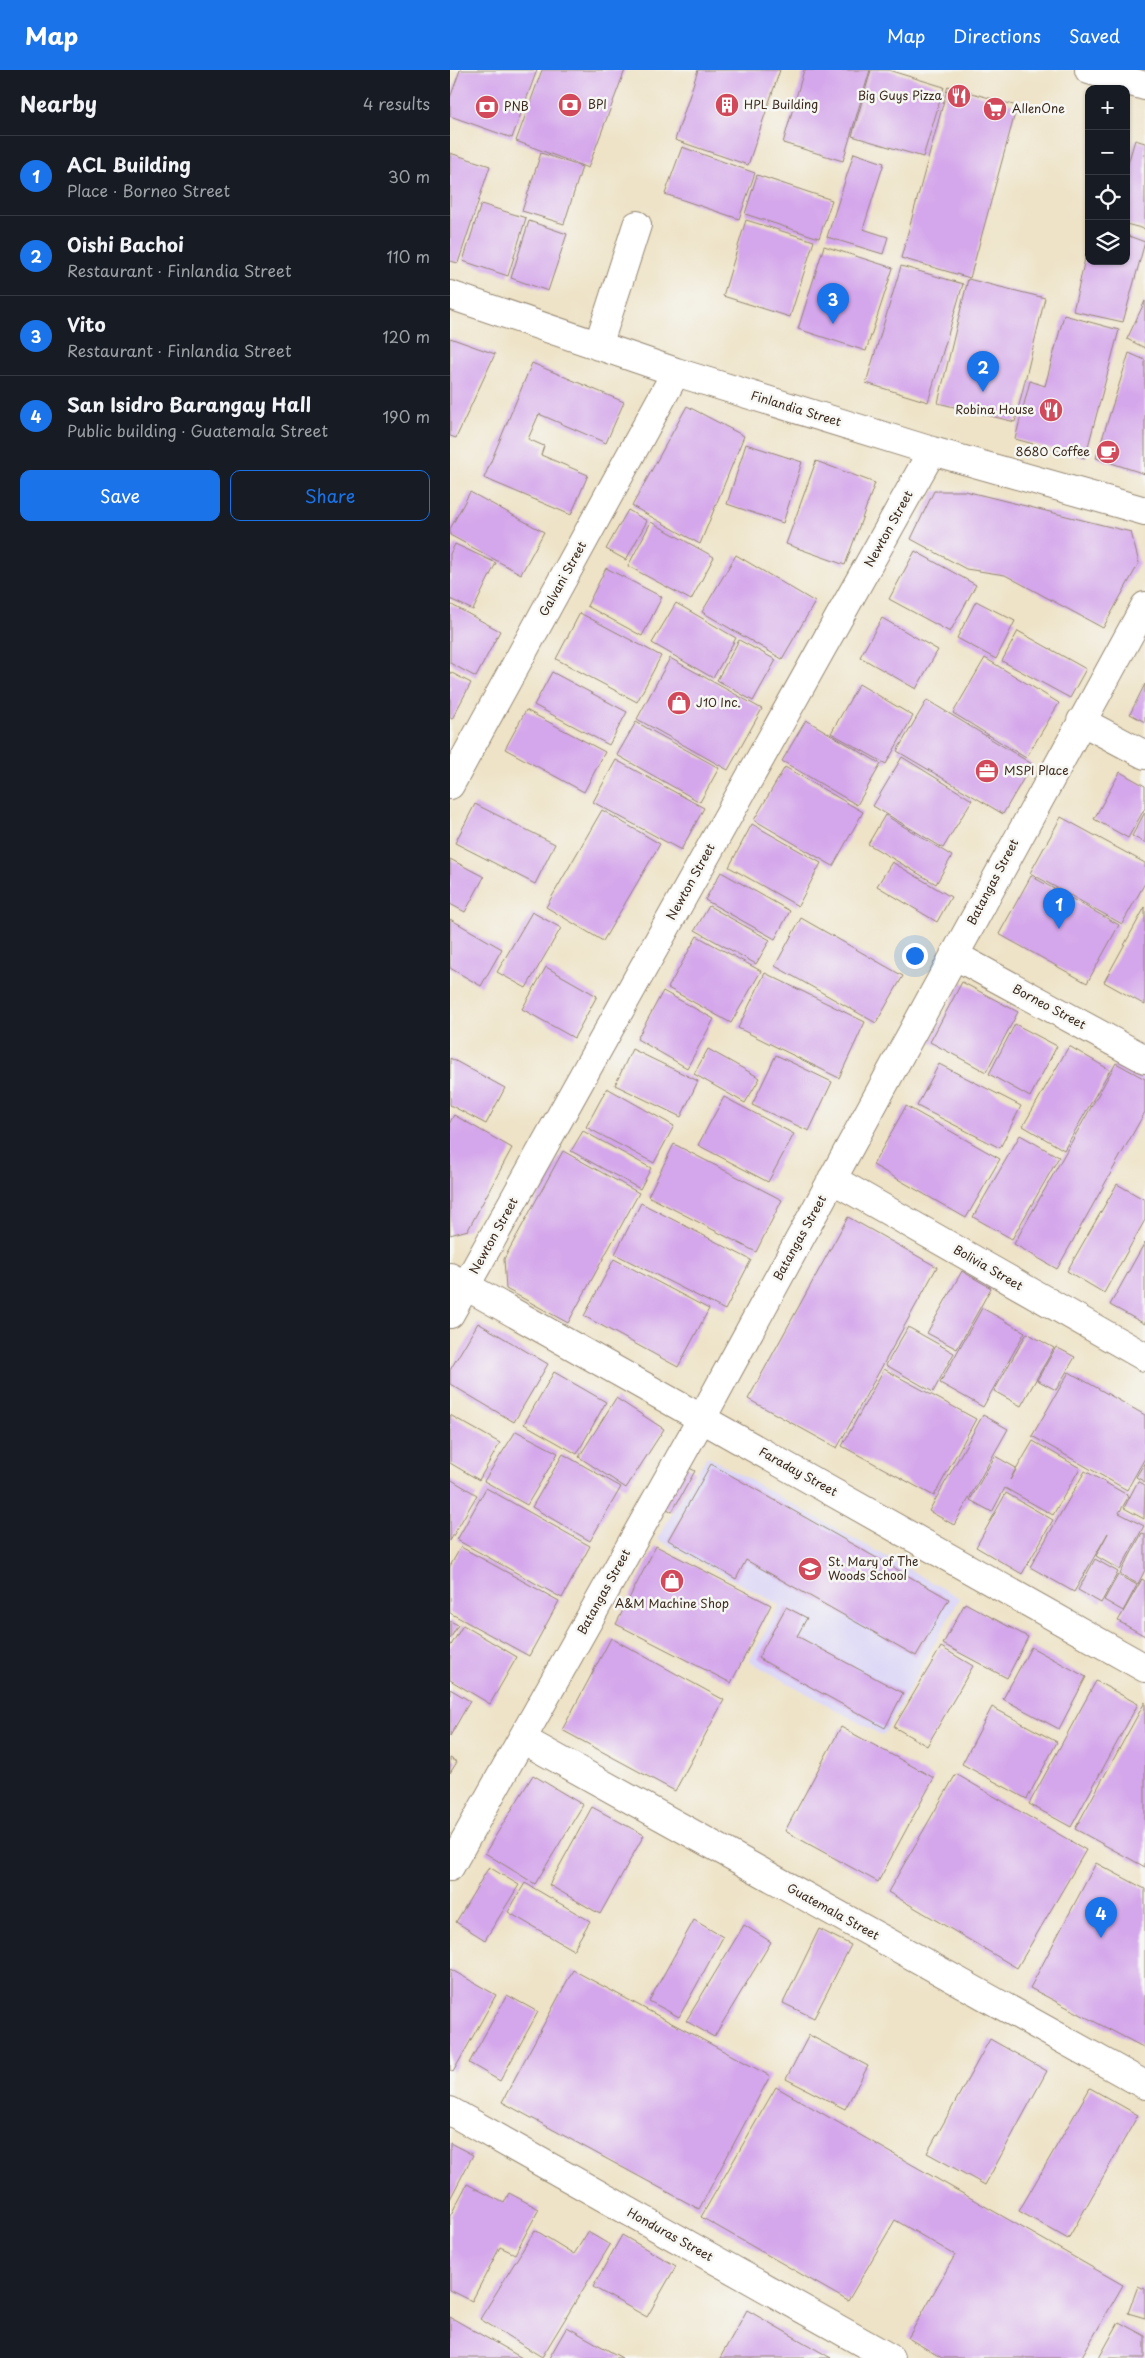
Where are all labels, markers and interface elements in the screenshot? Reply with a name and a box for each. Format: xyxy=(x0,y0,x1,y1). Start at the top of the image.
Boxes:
text: Map xyxy=(25,17,78,53)
text: Map xyxy=(887,22,925,49)
text: Directions xyxy=(953,22,1041,49)
text: Saved xyxy=(1069,22,1120,49)
restaurant icon: Big Guys Pizza xyxy=(946,83,972,109)
map controls xyxy=(1085,85,1130,265)
button: + xyxy=(1085,85,1130,130)
place label: Big Guys Pizza xyxy=(858,86,943,104)
text: Nearby xyxy=(20,87,97,119)
text: 4 results xyxy=(363,91,430,115)
bank icon: BPI xyxy=(557,92,583,118)
building icon: HPL Building xyxy=(714,92,740,118)
bank icon: PNB xyxy=(474,94,500,120)
place label: BPI xyxy=(588,95,607,113)
place label: HPL Building xyxy=(744,95,818,113)
supermarket icon: AllenOne xyxy=(982,96,1008,122)
place label: PNB xyxy=(504,97,529,115)
place label: AllenOne xyxy=(1012,99,1065,117)
button: − xyxy=(1085,130,1130,175)
text: ACL Building xyxy=(67,150,191,178)
text: 1 xyxy=(32,164,40,188)
text: 30 m xyxy=(388,164,430,188)
button: locate xyxy=(1085,175,1130,220)
text: Place · Borneo Street xyxy=(67,178,230,202)
button: layers xyxy=(1085,220,1130,265)
text: Oishi Bachoi xyxy=(67,230,184,258)
text: 2 xyxy=(30,244,42,268)
text: 110 m xyxy=(387,244,430,268)
text: Restaurant · Finlandia Street xyxy=(67,258,291,282)
pin: 3 xyxy=(817,283,849,324)
text: Vito xyxy=(67,310,106,338)
text: 3 xyxy=(31,324,41,348)
text: 120 m xyxy=(383,324,430,348)
text: Restaurant · Finlandia Street xyxy=(67,338,291,362)
pin: 2 xyxy=(967,351,999,392)
street label: Finlandia Street xyxy=(749,386,844,430)
text: San Isidro Barangay Hall xyxy=(67,390,311,418)
restaurant icon: Robina House xyxy=(1038,397,1064,423)
place label: Robina House xyxy=(955,400,1034,418)
text: 4 xyxy=(31,404,41,428)
text: 190 m xyxy=(382,404,430,428)
text: Public building · Guatemala Street xyxy=(67,418,328,442)
cafe icon: 8680 Coffee xyxy=(1095,439,1121,465)
place label: 8680 Coffee xyxy=(1016,442,1090,460)
button: Save xyxy=(20,470,220,521)
button: Share xyxy=(230,470,430,521)
street label: Newton Street xyxy=(860,487,917,570)
street label: Galvani Street xyxy=(534,538,590,619)
shop icon: J10 Inc. xyxy=(666,690,692,716)
place label: J10 Inc. xyxy=(696,693,741,711)
office icon: MSPI Place xyxy=(974,758,1000,784)
place label: MSPI Place xyxy=(1004,761,1069,779)
street label: Batangas Street xyxy=(962,835,1022,928)
street label: Newton Street xyxy=(662,840,719,923)
pin: 1 xyxy=(1043,888,1075,929)
your location xyxy=(902,943,928,969)
street label: Borneo Street xyxy=(1010,979,1089,1033)
street label: Batangas Street xyxy=(768,1191,830,1284)
street label: Newton Street xyxy=(465,1194,522,1277)
street label: Bolivia Street xyxy=(951,1240,1027,1294)
street label: Faraday Street xyxy=(756,1442,841,1500)
street label: Batangas Street xyxy=(572,1545,634,1638)
place label: St. Mary of The Woods School xyxy=(828,1552,918,1584)
school or university icon: St. Mary of The Woods School xyxy=(797,1556,823,1582)
shop icon: A&M Machine Shop xyxy=(659,1568,685,1594)
place label: A&M Machine Shop xyxy=(615,1594,729,1612)
street label: Guatemala Street xyxy=(784,1878,883,1944)
pin: 4 xyxy=(1085,1897,1117,1938)
street label: Honduras Street xyxy=(624,2203,717,2265)

